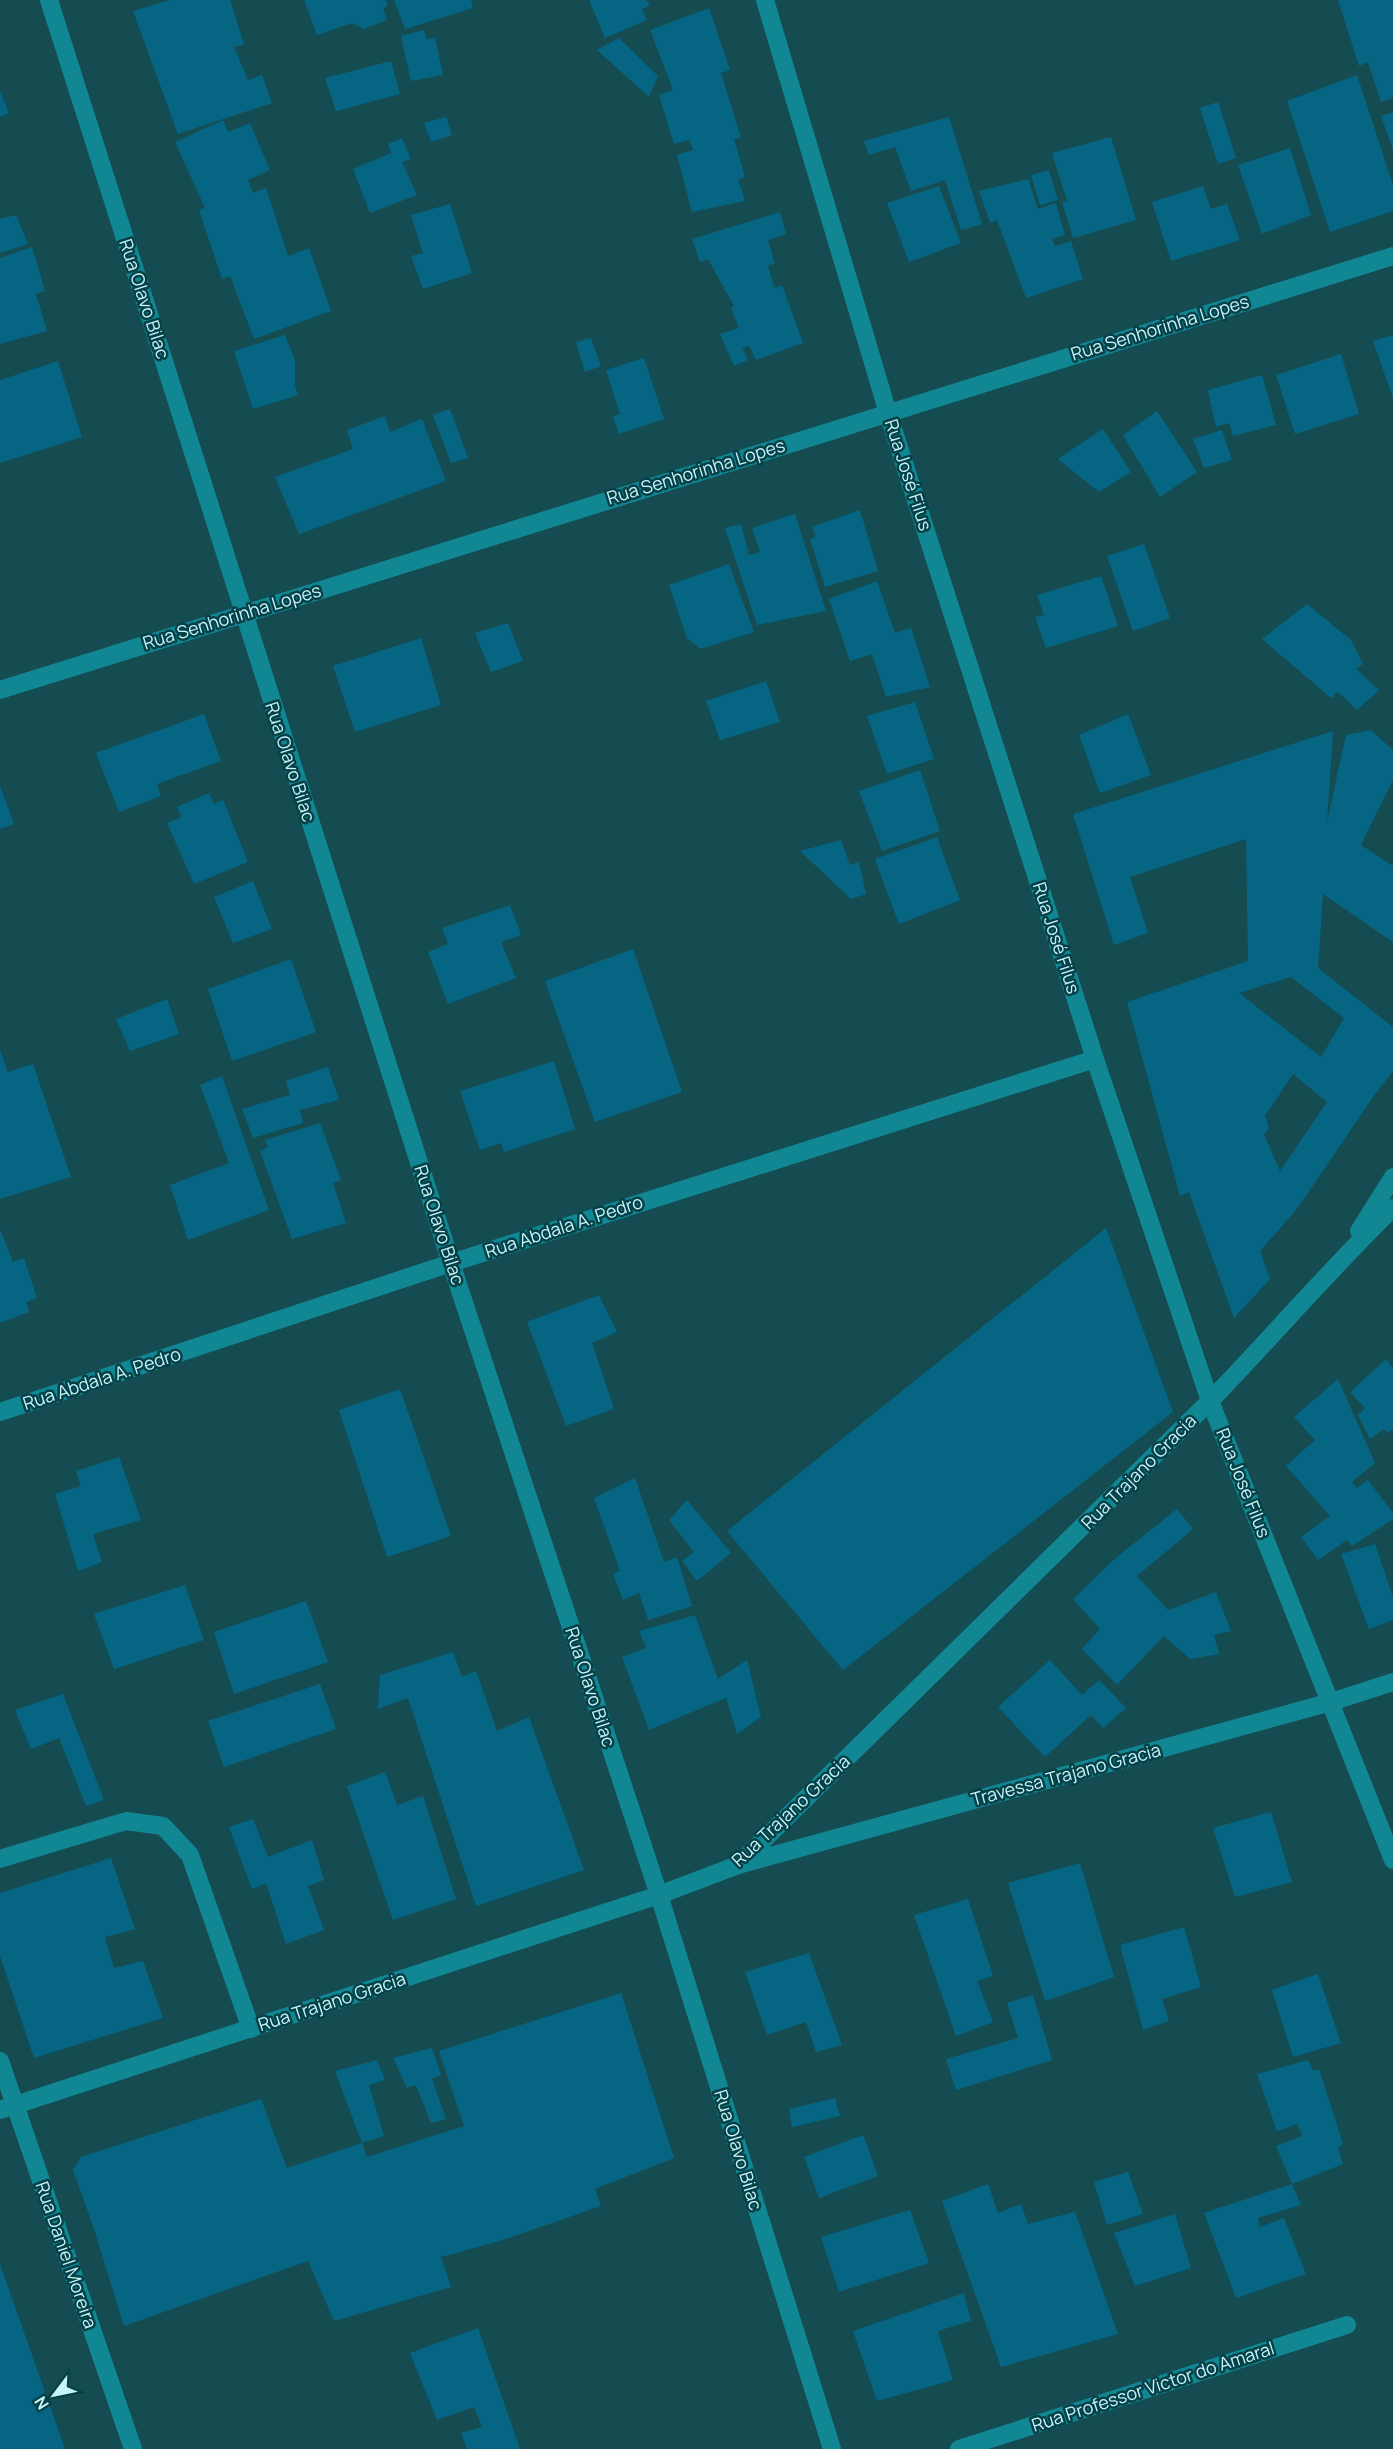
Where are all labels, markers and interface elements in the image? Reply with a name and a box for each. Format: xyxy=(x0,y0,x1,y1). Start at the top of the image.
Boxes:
street label: Rua Olavo Bilac xyxy=(114,236,176,362)
street label: Rua Senhorinha Lopes xyxy=(1068,288,1252,366)
street label: Rua José Filus xyxy=(880,416,938,533)
street label: Rua Senhorinha Lopes xyxy=(604,432,788,510)
street label: Rua Senhorinha Lopes xyxy=(140,577,324,655)
street label: Rua Olavo Bilac xyxy=(260,699,322,825)
street label: Rua José Filus xyxy=(1028,879,1086,996)
street label: Rua Olavo Bilac xyxy=(409,1162,471,1288)
street label: Rua Abdala A. Pedro xyxy=(482,1189,646,1263)
street label: Rua Abdala A. Pedro xyxy=(20,1341,184,1415)
street label: Rua Trajano Gracia xyxy=(1075,1408,1201,1534)
street label: Rua José Filus xyxy=(1211,1424,1277,1541)
street label: Rua Olavo Bilac xyxy=(560,1624,622,1750)
street label: Travessa Trajano Gracia xyxy=(968,1737,1163,1811)
street label: Rua Trajano Gracia xyxy=(726,1749,855,1871)
street label: Rua Trajano Gracia xyxy=(255,1966,408,2036)
street label: Rua Olavo Bilac xyxy=(709,2086,769,2213)
street label: Rua Daniel Moreira xyxy=(31,2178,103,2331)
street label: Rua Professor Victor do Amaral xyxy=(1028,2335,1277,2437)
north arrow xyxy=(24,2365,84,2425)
text: N xyxy=(29,2392,54,2414)

